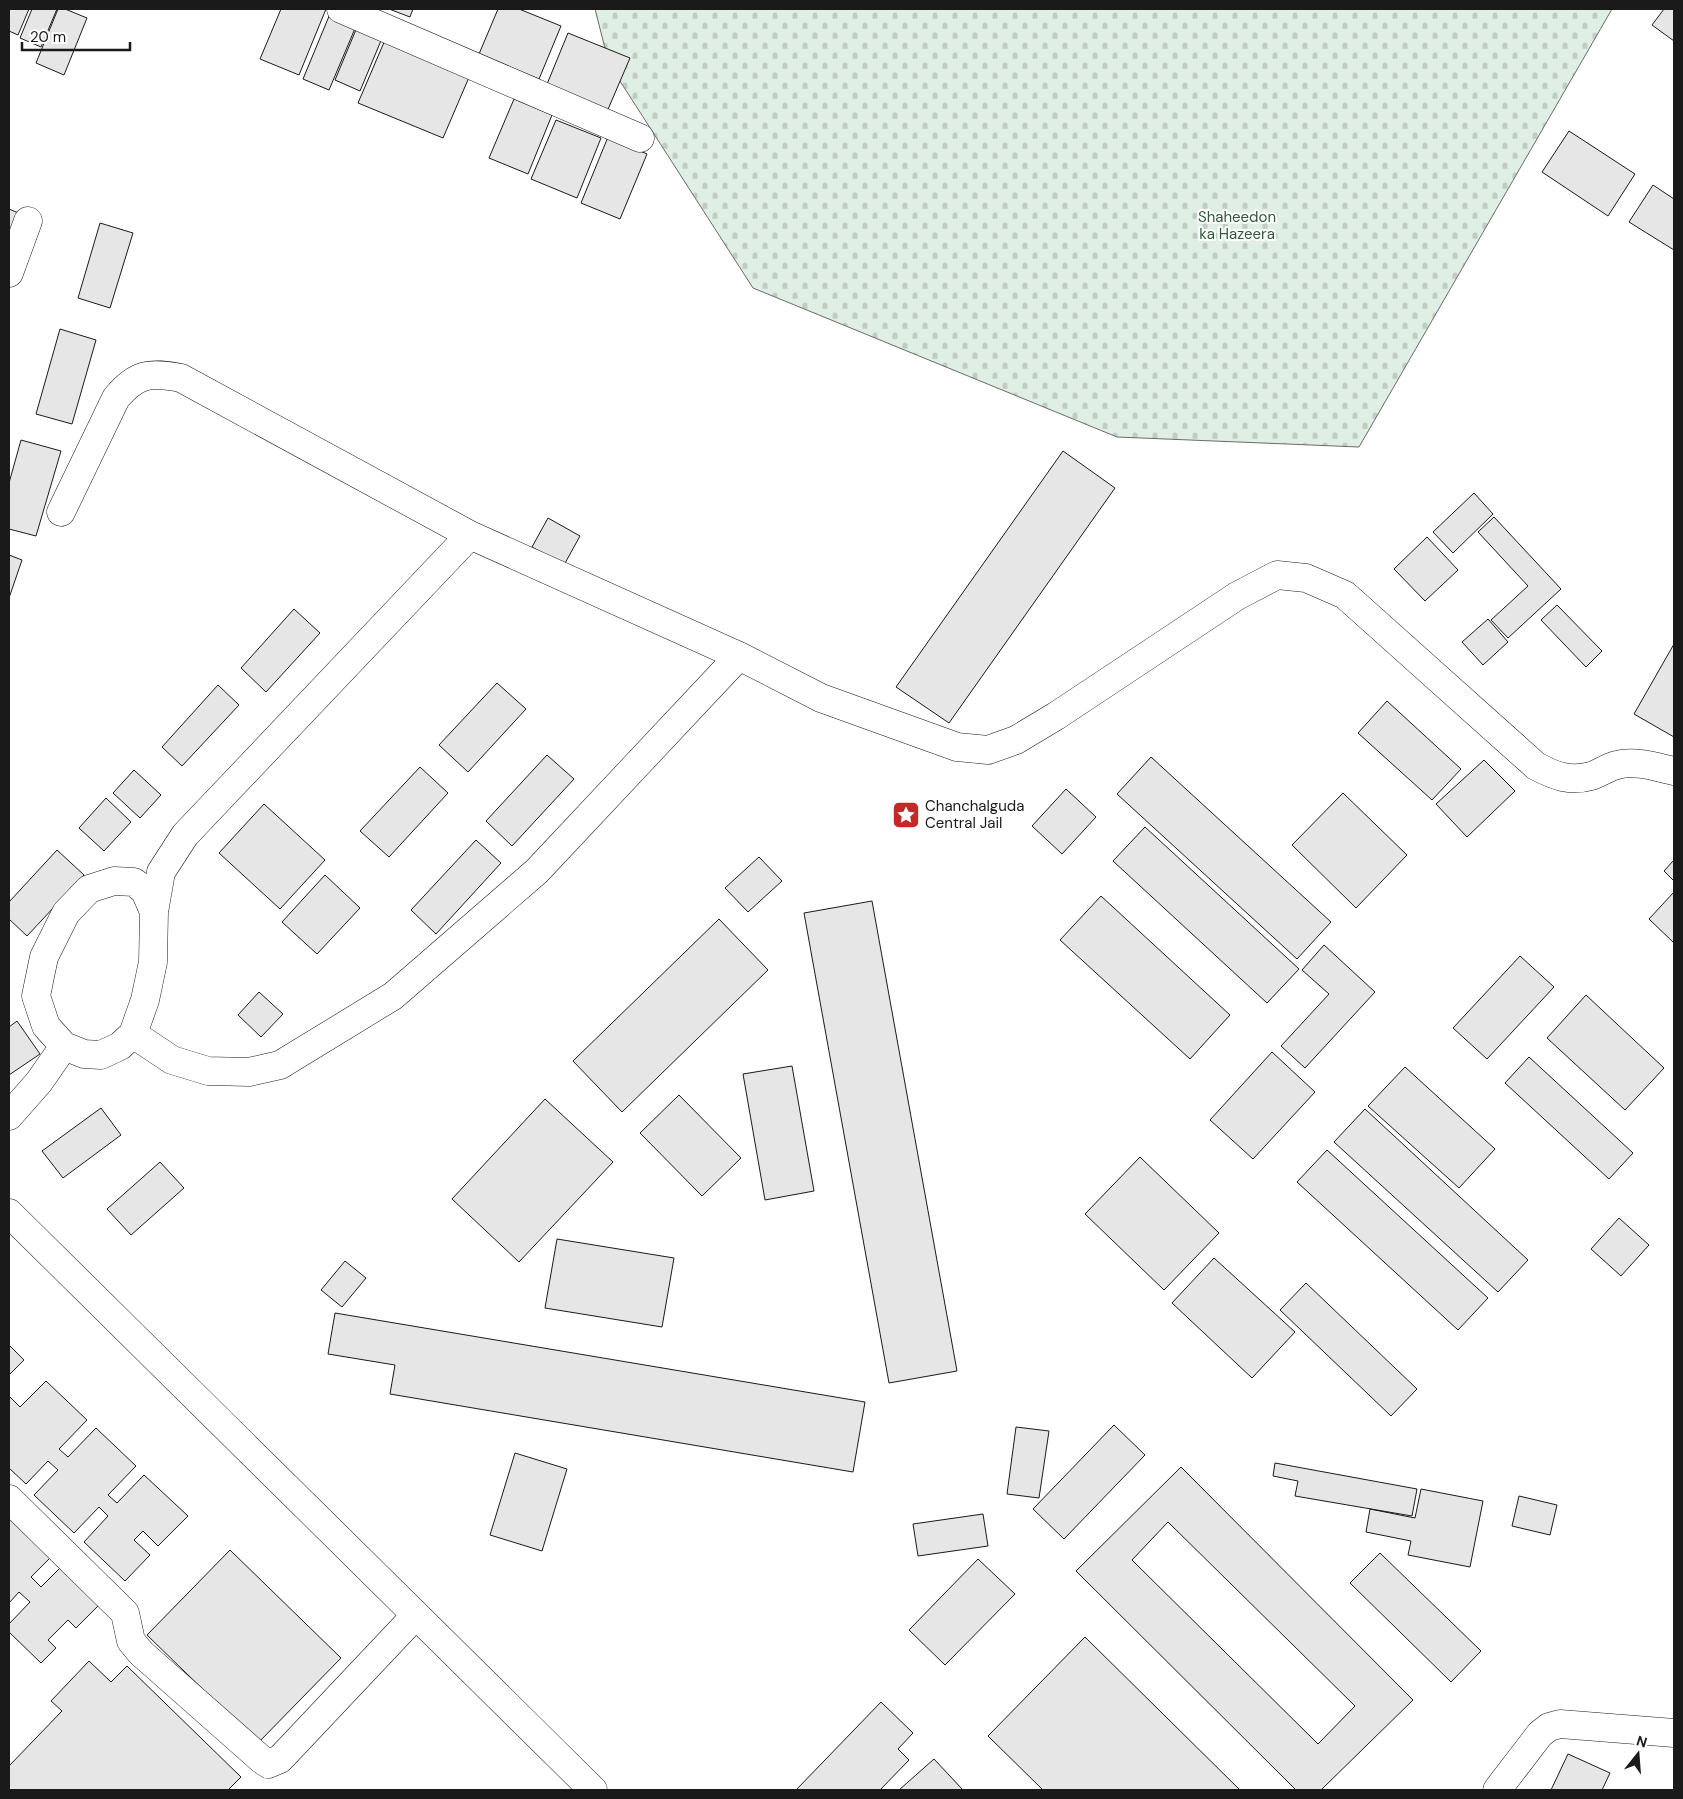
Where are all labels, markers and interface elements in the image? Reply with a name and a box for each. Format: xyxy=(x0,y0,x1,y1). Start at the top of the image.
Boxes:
scale bar xyxy=(22,20,130,52)
text: 20 m xyxy=(30,27,66,47)
park label: Shaheedon ka Hazeera xyxy=(1198,207,1276,244)
place label: Chanchalguda Central Jail xyxy=(925,796,1024,833)
place icon: Chanchalguda Central Jail xyxy=(891,800,921,830)
north arrow xyxy=(1613,1729,1663,1779)
text: N xyxy=(1634,1731,1649,1752)

